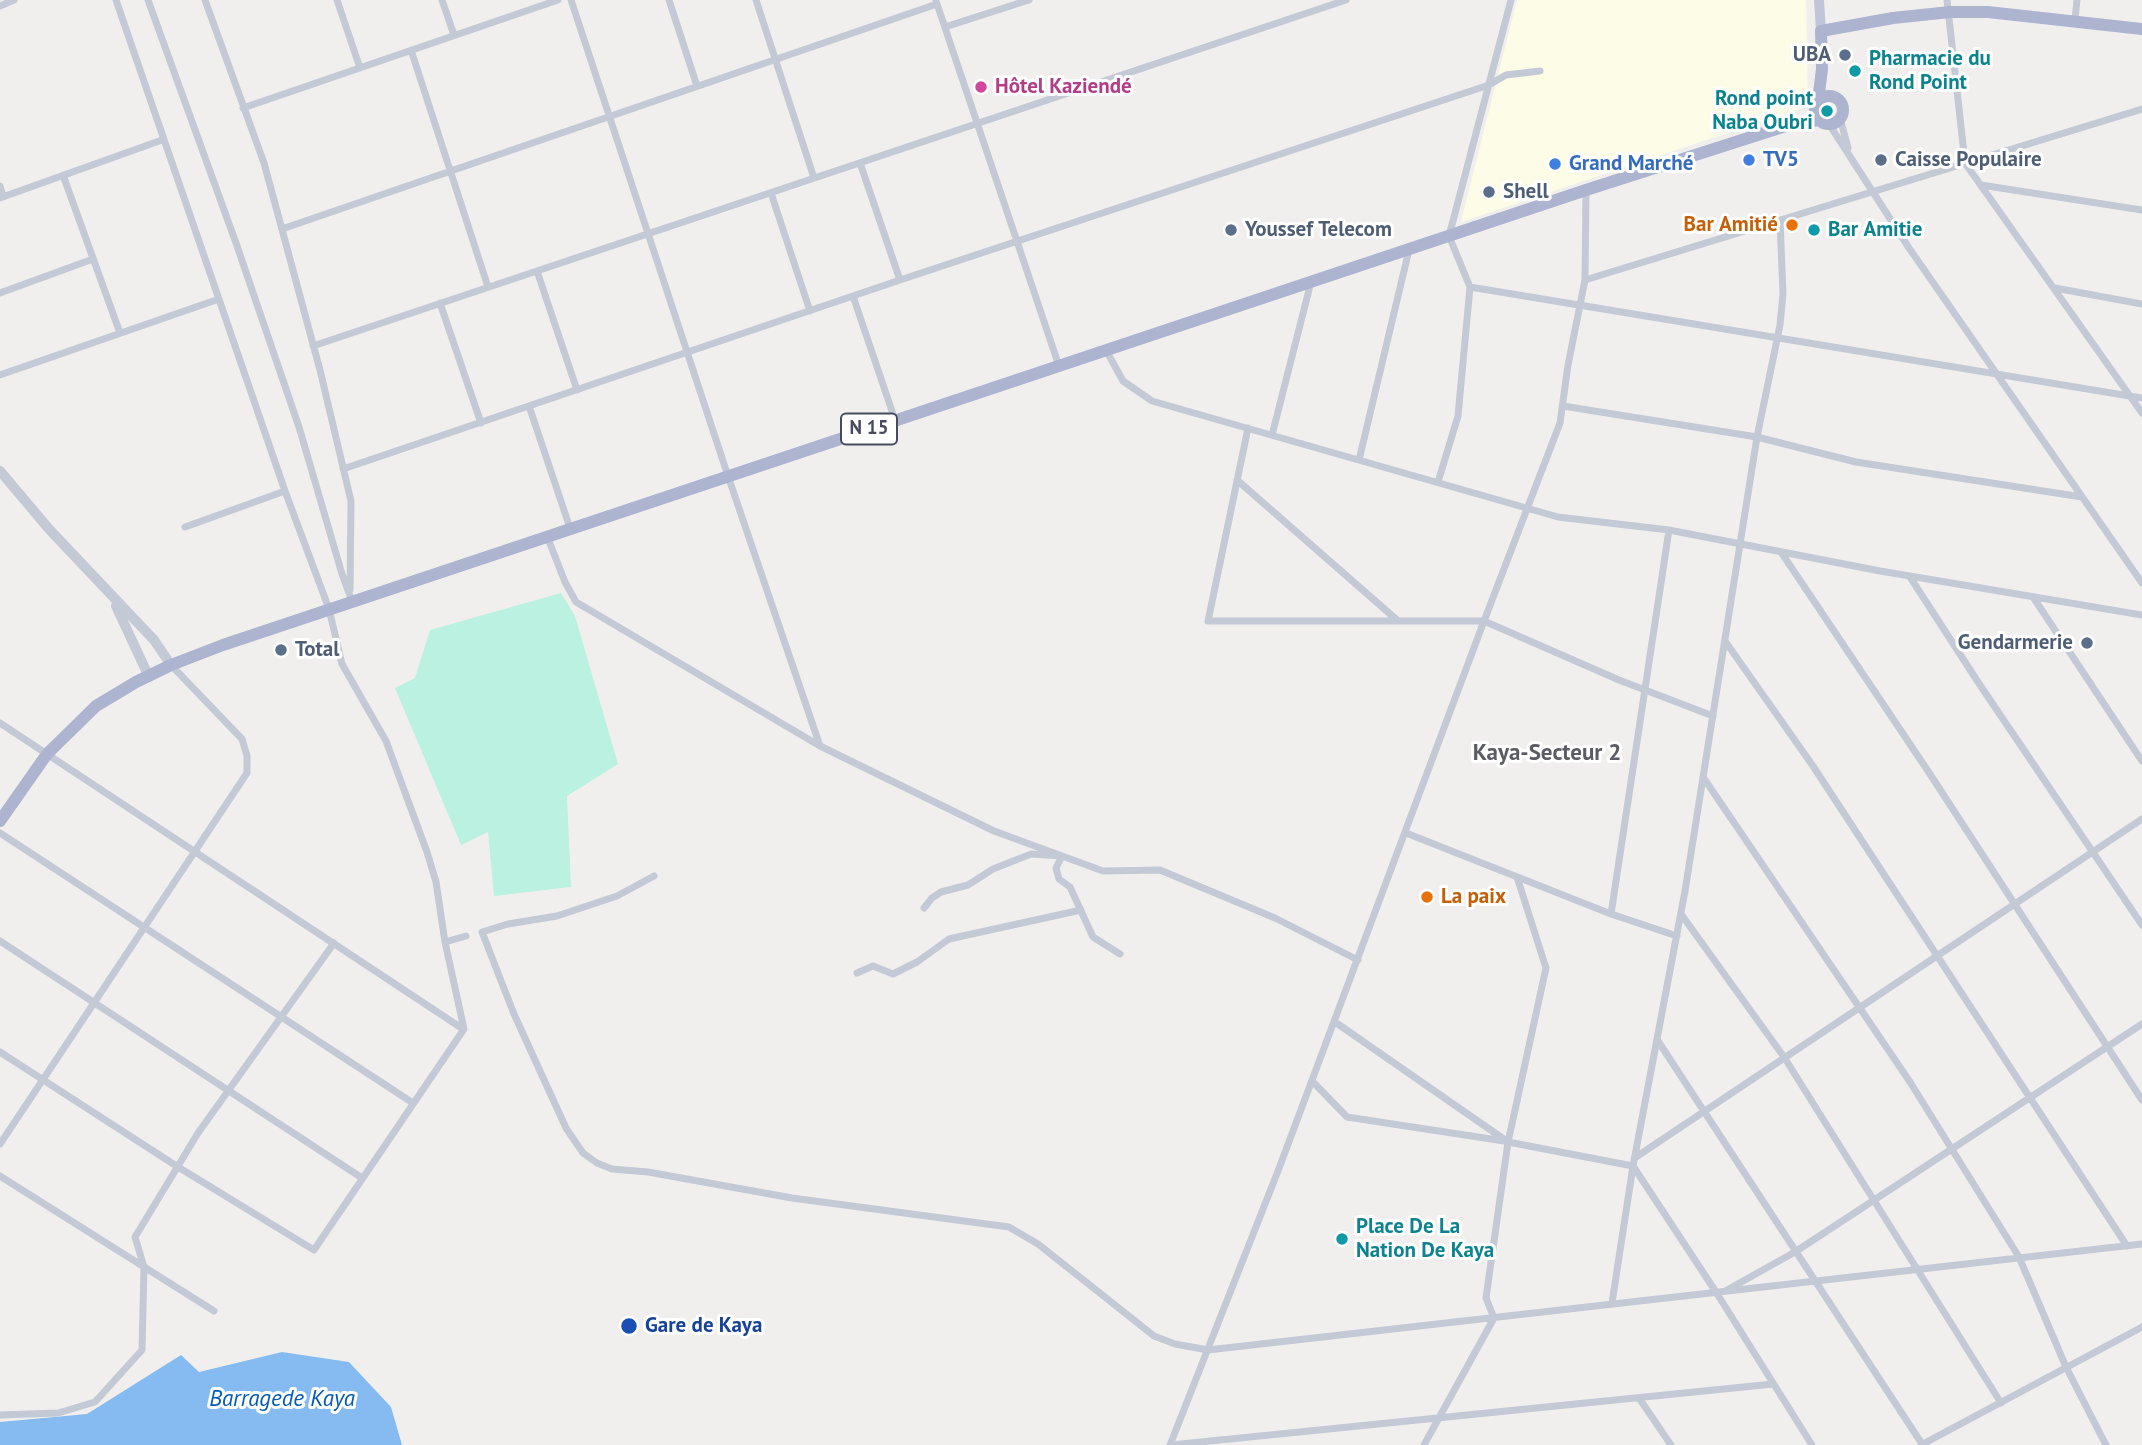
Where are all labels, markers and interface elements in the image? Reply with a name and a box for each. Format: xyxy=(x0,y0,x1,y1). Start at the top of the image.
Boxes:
place label: UBA xyxy=(1793,42,1831,68)
place label: Pharmacie du Rond Point xyxy=(1869,46,1991,96)
marker: UBA xyxy=(1837,47,1853,63)
marker: Pharmacie du Rond Point xyxy=(1847,63,1863,79)
place label: Hôtel Kaziendé xyxy=(995,74,1132,100)
marker: Hôtel Kaziendé xyxy=(973,79,989,95)
place label: Rond point Naba Oubri xyxy=(1712,86,1813,136)
marker: Rond point Naba Oubri xyxy=(1819,103,1835,119)
place label: TV5 xyxy=(1763,147,1799,173)
place label: Caisse Populaire xyxy=(1895,147,2042,173)
place label: Grand Marché xyxy=(1569,151,1693,177)
marker: TV5 xyxy=(1741,152,1757,168)
marker: Caisse Populaire xyxy=(1873,152,1889,168)
marker: Grand Marché xyxy=(1547,156,1563,172)
place label: Shell xyxy=(1503,179,1549,205)
marker: Shell xyxy=(1481,184,1497,200)
place label: Bar Amitié xyxy=(1684,212,1778,238)
place label: Youssef Telecom xyxy=(1245,217,1392,243)
marker: Bar Amitié xyxy=(1784,217,1800,233)
place label: Bar Amitie xyxy=(1828,217,1922,243)
marker: Youssef Telecom xyxy=(1223,222,1239,238)
marker: Bar Amitie xyxy=(1806,222,1822,238)
road number: N 15 xyxy=(841,414,897,444)
place label: Gendarmerie xyxy=(1958,630,2073,656)
marker: Gendarmerie xyxy=(2079,635,2095,651)
place label: Total xyxy=(295,637,339,663)
marker: Total xyxy=(273,642,289,658)
district label: Kaya-Secteur 2 xyxy=(1473,739,1621,767)
place label: La paix xyxy=(1441,884,1506,910)
marker: La paix xyxy=(1419,889,1435,905)
place label: Place De La Nation De Kaya xyxy=(1356,1214,1494,1264)
marker: Place De La Nation De Kaya xyxy=(1334,1231,1350,1247)
place label: Gare de Kaya xyxy=(645,1313,762,1339)
marker: Gare de Kaya xyxy=(619,1316,639,1336)
water label: Barragede Kaya xyxy=(209,1385,355,1413)

